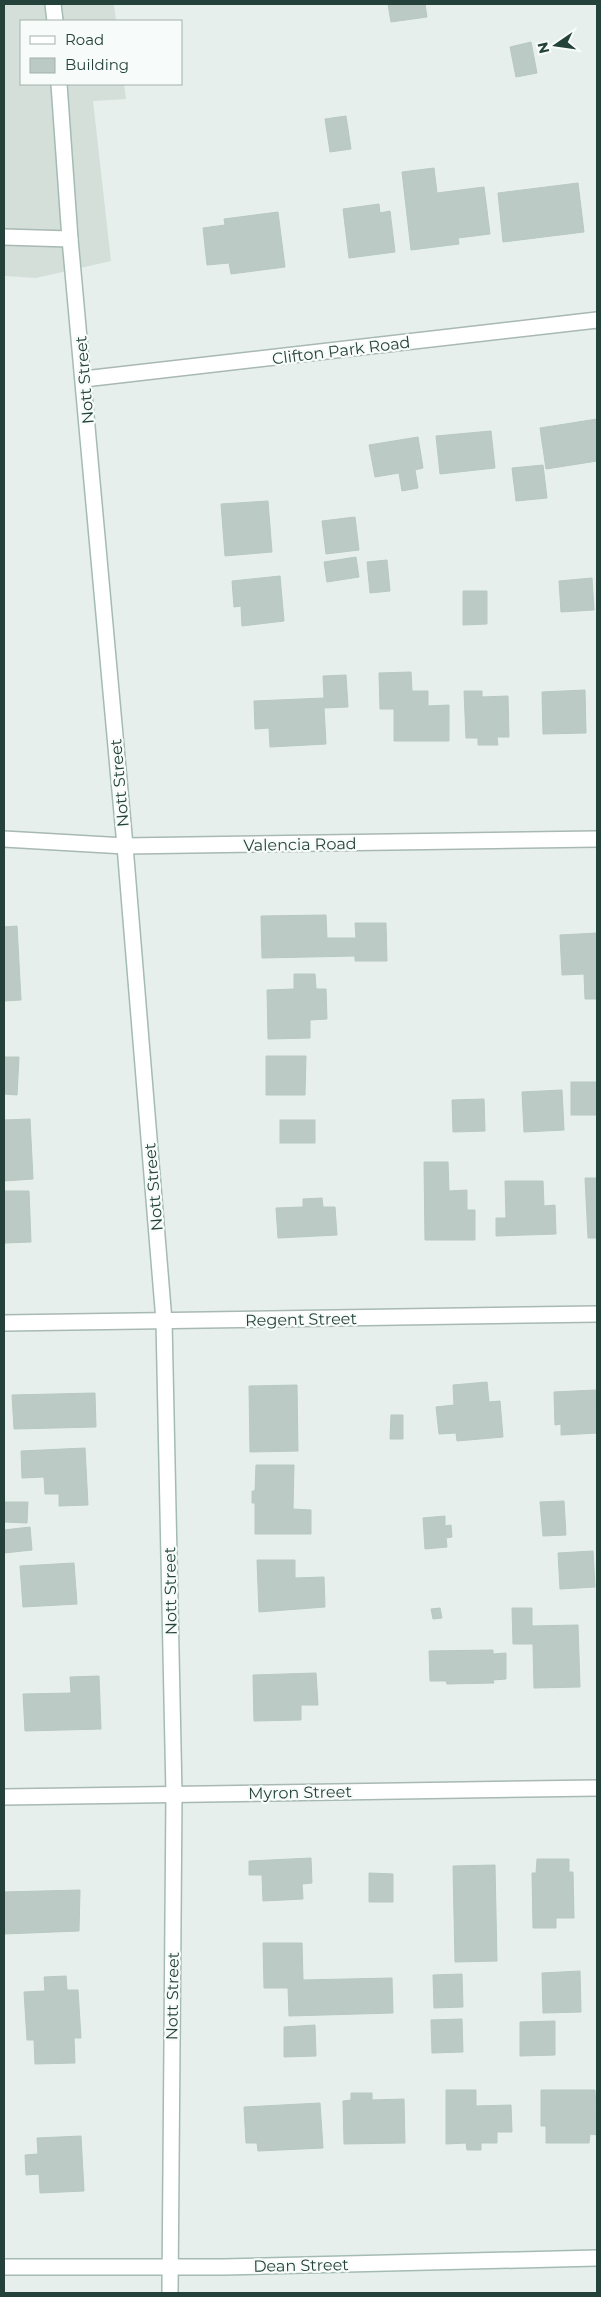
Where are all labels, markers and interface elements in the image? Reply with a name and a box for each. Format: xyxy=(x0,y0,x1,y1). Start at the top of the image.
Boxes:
legend xyxy=(20,20,182,85)
north arrow xyxy=(531,20,581,70)
text: Road xyxy=(65,30,104,49)
text: N xyxy=(533,40,553,55)
text: Building xyxy=(65,55,129,74)
street label: Clifton Park Road xyxy=(271,333,411,368)
street label: Nott Street xyxy=(71,335,98,425)
street label: Nott Street xyxy=(106,738,133,828)
street label: Valencia Road xyxy=(243,834,357,855)
street label: Nott Street xyxy=(140,1142,167,1232)
street label: Regent Street xyxy=(245,1309,358,1330)
street label: Nott Street xyxy=(160,1546,181,1635)
street label: Myron Street xyxy=(248,1782,352,1803)
street label: Nott Street xyxy=(162,1951,183,2040)
street label: Dean Street xyxy=(253,2255,349,2276)

